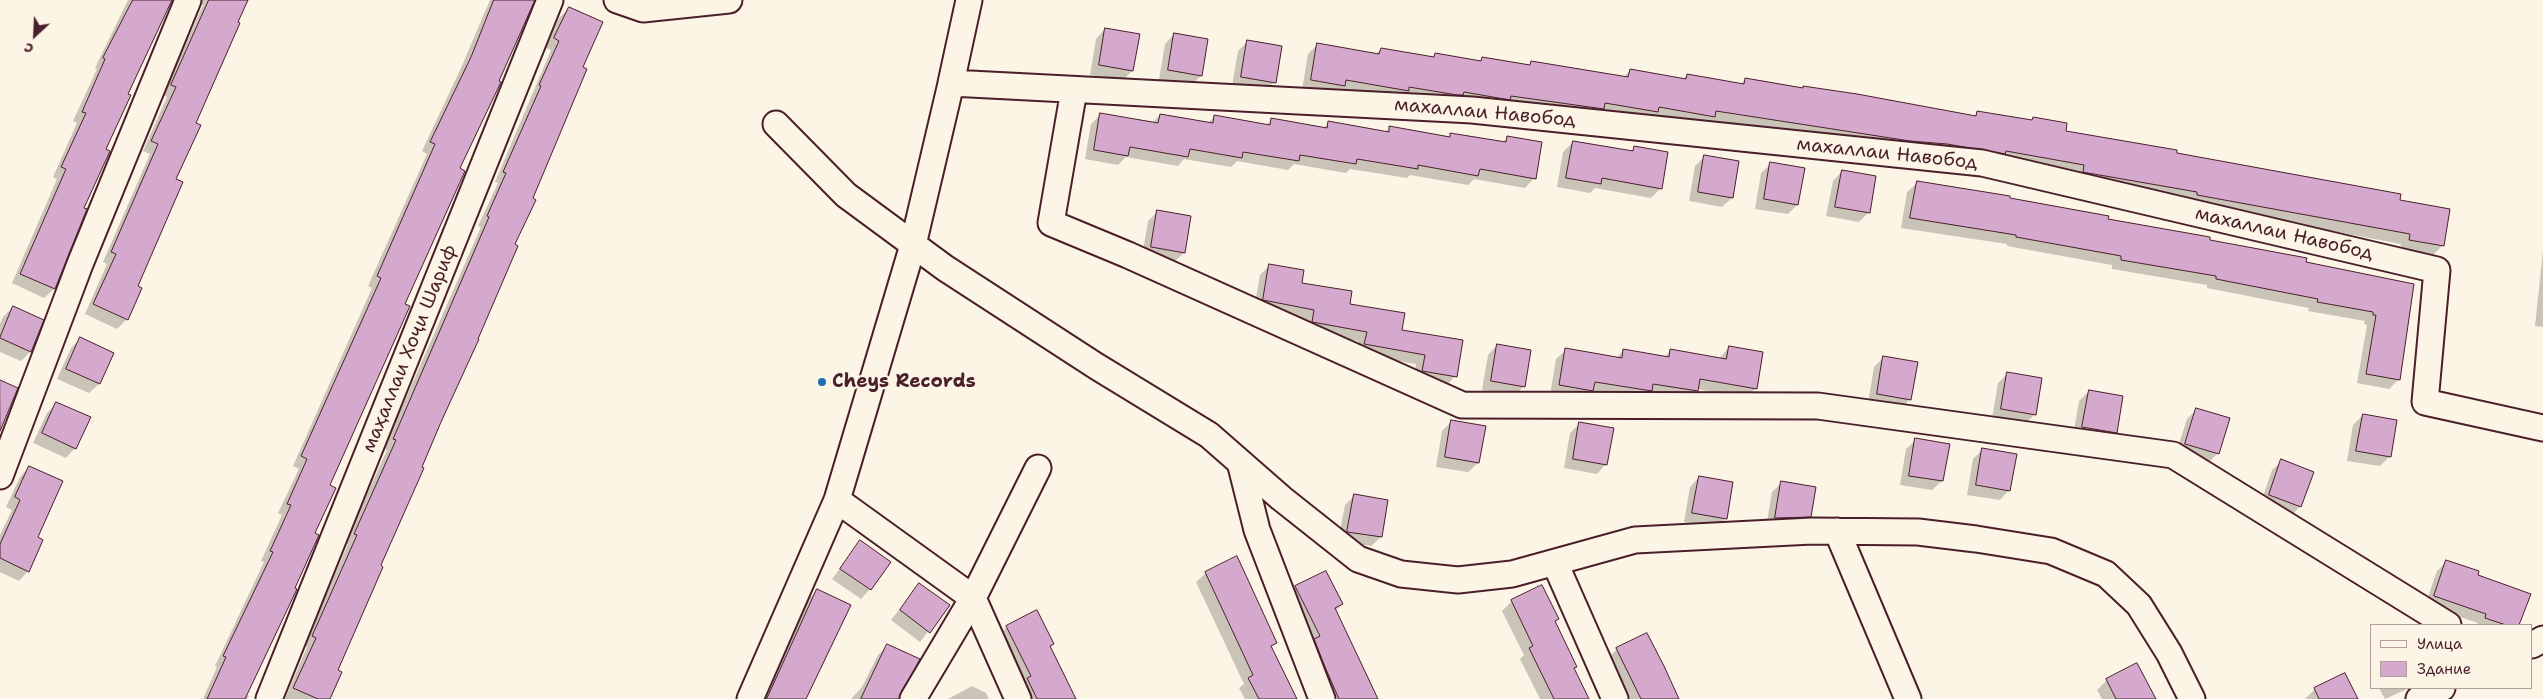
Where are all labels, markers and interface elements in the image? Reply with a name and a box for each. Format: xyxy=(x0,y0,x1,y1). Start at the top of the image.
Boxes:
north arrow xyxy=(10,10,60,60)
text: С xyxy=(21,39,36,59)
street label: махаллаи Навобод xyxy=(1393,94,1577,132)
street label: махаллаи Навобод xyxy=(1795,133,1979,175)
street label: махаллаи Навобод xyxy=(2193,202,2375,266)
street label: маҳаллаи Хоҷи Шариф xyxy=(358,242,462,456)
place label: Cheys Records xyxy=(832,371,976,393)
marker: Cheys Records xyxy=(816,376,828,388)
legend xyxy=(2370,624,2533,689)
text: Улица xyxy=(2417,634,2462,654)
text: Здание xyxy=(2417,659,2471,679)

